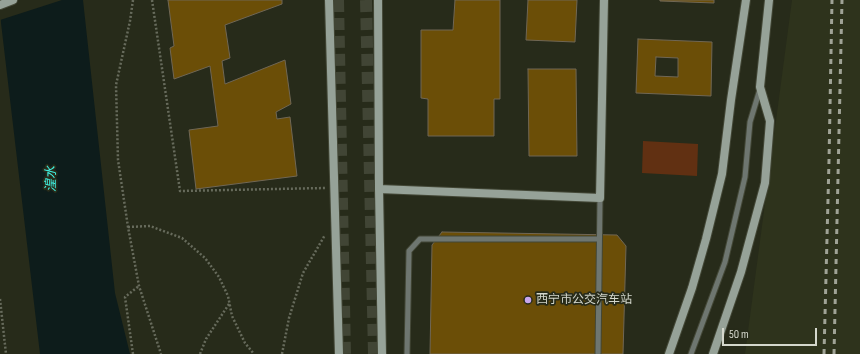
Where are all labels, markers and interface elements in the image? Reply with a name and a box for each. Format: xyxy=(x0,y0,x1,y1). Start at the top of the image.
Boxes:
water label: 湟水 xyxy=(44,166,60,192)
place label: 西宁市公交汽车站 xyxy=(536,293,632,307)
marker: 西宁市公交汽车站 xyxy=(523,295,533,305)
scale bar xyxy=(724,320,819,346)
text: 50 m xyxy=(729,327,749,342)

